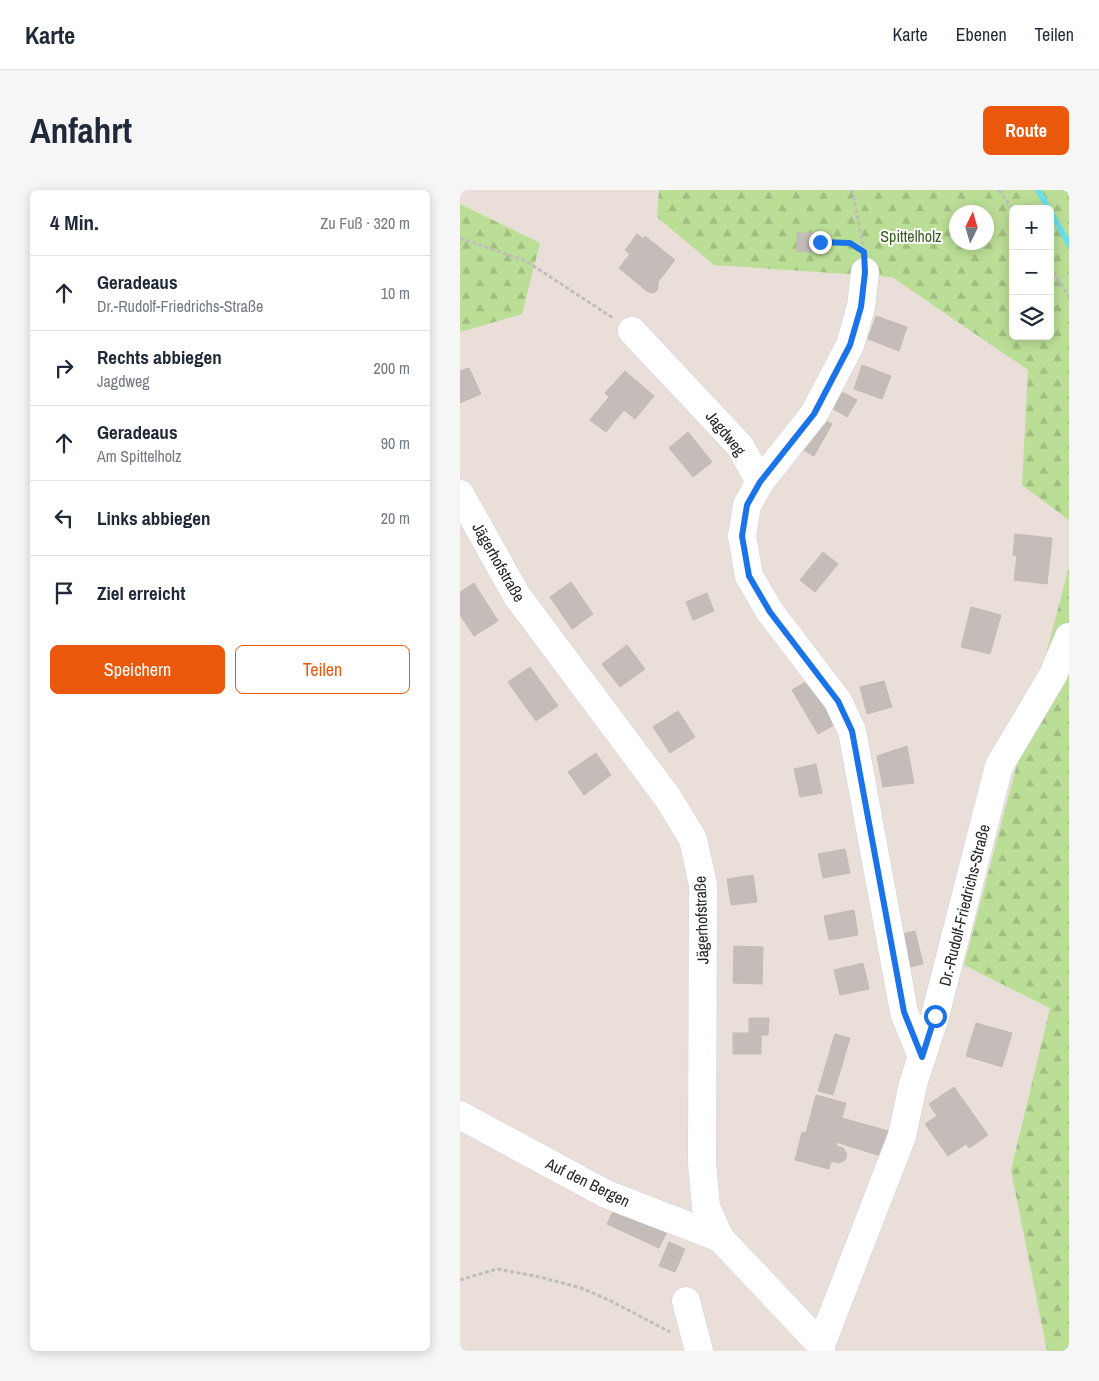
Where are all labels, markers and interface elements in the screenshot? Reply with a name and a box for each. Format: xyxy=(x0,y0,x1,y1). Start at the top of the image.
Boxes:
text: Karte xyxy=(25,19,75,51)
text: Karte xyxy=(892,22,928,47)
text: Ebenen xyxy=(956,22,1007,47)
text: Teilen xyxy=(1035,22,1074,47)
button: Route xyxy=(983,106,1069,155)
text: Anfahrt xyxy=(30,107,132,154)
north arrow xyxy=(949,205,994,250)
map controls xyxy=(1009,205,1054,340)
button: + xyxy=(1009,205,1054,250)
text: 4 Min. xyxy=(50,208,99,237)
text: Zu Fuß · 320 m xyxy=(320,212,410,234)
park label: Spittelholz xyxy=(880,225,942,247)
route end xyxy=(809,231,832,254)
button: − xyxy=(1009,250,1054,295)
text: Geradeaus xyxy=(97,269,178,295)
icon: ahead xyxy=(50,279,78,307)
text: 10 m xyxy=(381,282,410,304)
text: Dr.-Rudolf-Friedrichs-Straße xyxy=(97,295,263,317)
button: layers xyxy=(1009,295,1054,340)
text: Rechts abbiegen xyxy=(97,344,222,370)
icon: right xyxy=(50,354,78,382)
text: 200 m xyxy=(374,357,410,379)
text: Jagdweg xyxy=(97,370,150,392)
street label: Jagdweg xyxy=(701,406,752,461)
text: Geradeaus xyxy=(97,419,178,445)
icon: ahead xyxy=(50,429,78,457)
text: 90 m xyxy=(381,432,410,454)
text: Am Spittelholz xyxy=(97,445,182,467)
icon: left xyxy=(50,504,78,532)
text: Links abbiegen xyxy=(97,505,210,531)
text: 20 m xyxy=(381,507,410,529)
street label: Jägerhofstraße xyxy=(467,518,531,606)
icon: arrive xyxy=(50,579,78,607)
text: Ziel erreicht xyxy=(97,580,185,606)
button: Speichern xyxy=(50,645,225,694)
button: Teilen xyxy=(235,645,410,694)
street label: Dr.-Rudolf-Friedrichs-Straße xyxy=(933,822,995,988)
street label: Jägerhofstraße xyxy=(688,876,714,964)
route start xyxy=(924,1005,947,1028)
street label: Auf den Bergen xyxy=(541,1152,634,1212)

